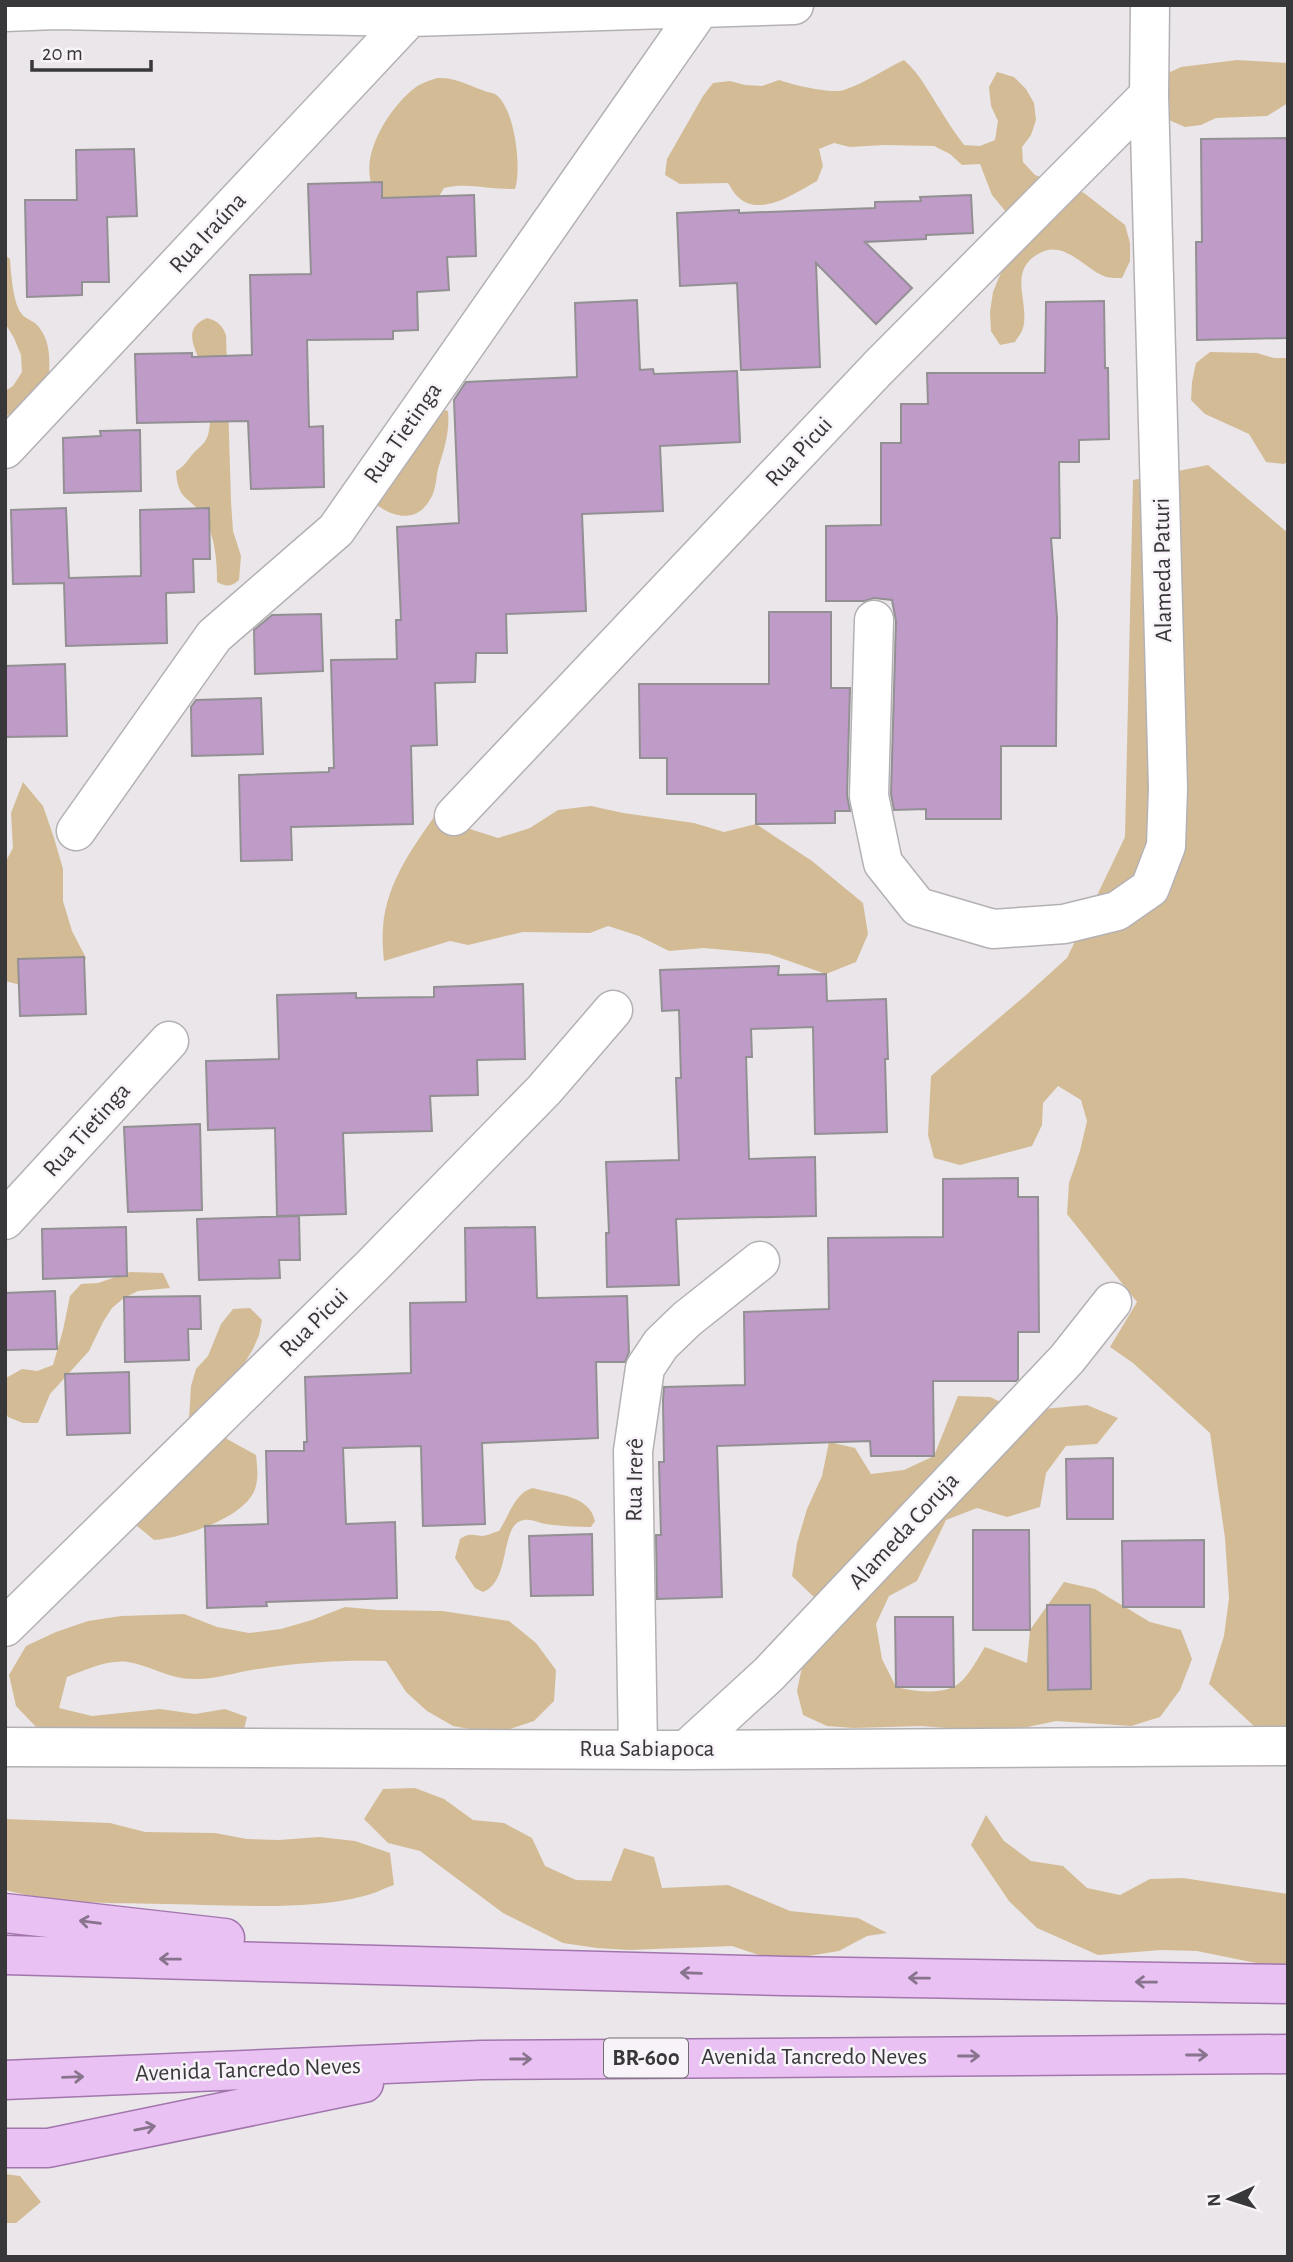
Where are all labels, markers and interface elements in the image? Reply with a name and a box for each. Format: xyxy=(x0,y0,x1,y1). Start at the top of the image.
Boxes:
scale bar xyxy=(32,28,150,72)
text: 20 m xyxy=(42,43,83,64)
street label: Rua Iraúna xyxy=(165,188,251,278)
street label: Rua Tietinga xyxy=(360,378,446,488)
street label: Rua Picui xyxy=(761,412,837,492)
street label: Alameda Paturi xyxy=(1150,498,1176,642)
street label: Rua Tietinga xyxy=(39,1078,135,1182)
street label: Rua Picui xyxy=(275,1284,353,1362)
street label: Rua Irerê xyxy=(622,1438,648,1522)
street label: Alameda Coruja xyxy=(844,1468,964,1594)
street label: Rua Sabiapoca xyxy=(579,1737,715,1761)
one-way arrow xyxy=(79,1916,102,1929)
one-way arrow xyxy=(159,1952,182,1966)
one-way arrow xyxy=(680,1967,703,1980)
one-way arrow xyxy=(907,1971,930,1985)
one-way arrow xyxy=(1135,1975,1158,1988)
road number: BR-600 xyxy=(604,2038,688,2078)
street label: Avenida Tancredo Neves xyxy=(701,2045,927,2069)
one-way arrow xyxy=(1185,2048,1208,2062)
one-way arrow xyxy=(957,2049,980,2063)
one-way arrow xyxy=(509,2052,532,2066)
street label: Avenida Tancredo Neves xyxy=(135,2054,361,2086)
one-way arrow xyxy=(62,2071,85,2084)
one-way arrow xyxy=(133,2120,156,2134)
north arrow xyxy=(1195,2164,1265,2234)
text: N xyxy=(1205,2193,1224,2207)

